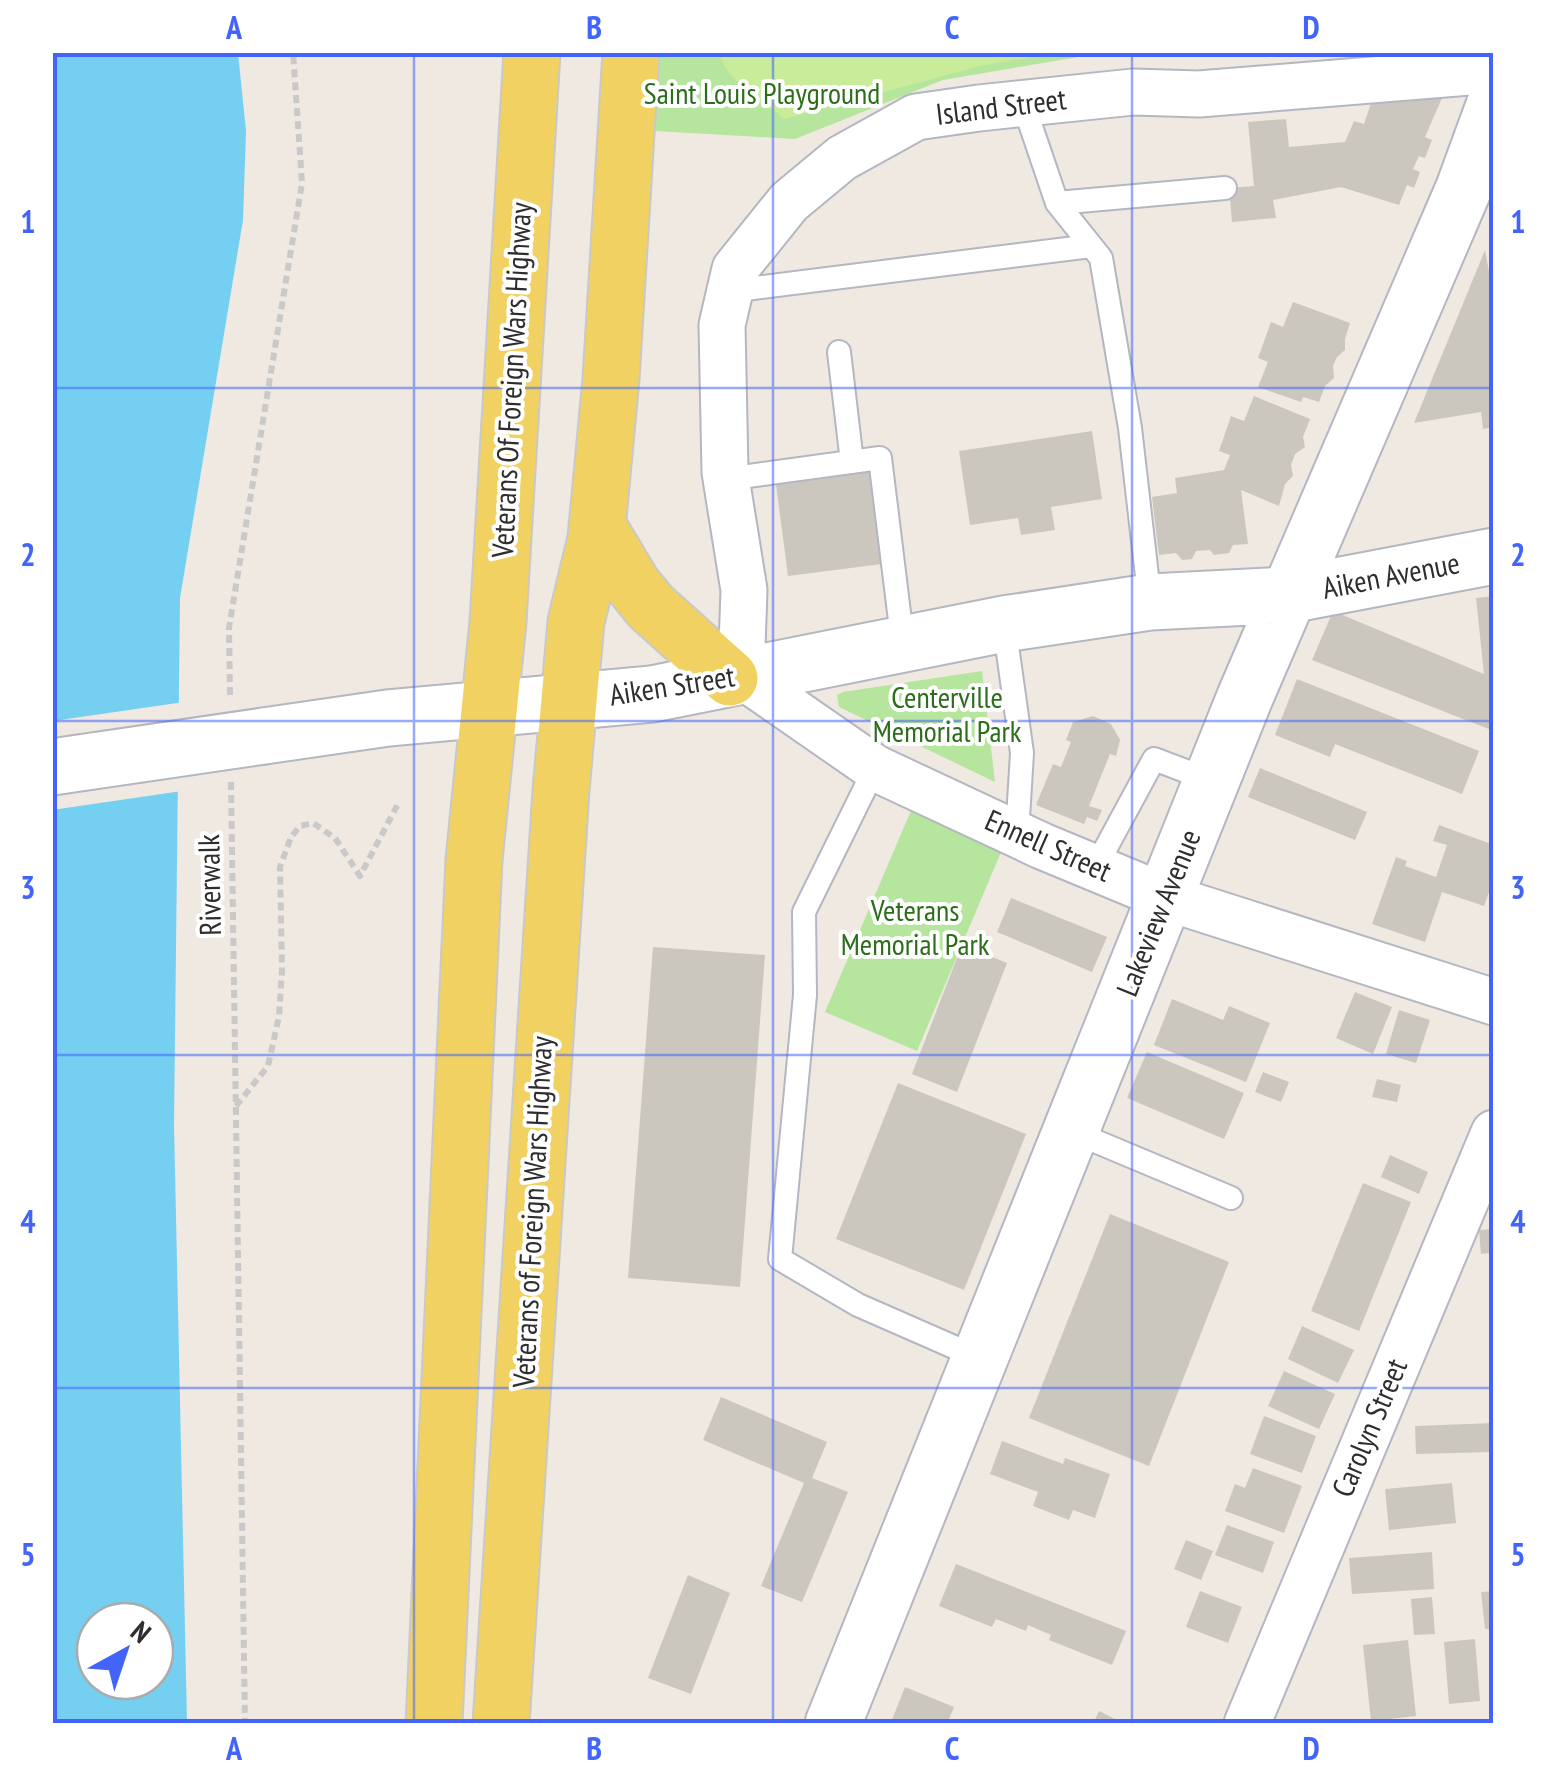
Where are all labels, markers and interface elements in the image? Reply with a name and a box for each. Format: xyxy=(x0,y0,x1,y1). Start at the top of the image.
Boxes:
text: A xyxy=(225,6,243,48)
text: B xyxy=(586,6,602,48)
text: C xyxy=(945,6,960,48)
text: D xyxy=(1302,6,1320,48)
park label: Saint Louis Playground xyxy=(644,73,880,112)
street label: Island Street xyxy=(934,78,1069,133)
text: 1 xyxy=(20,200,36,242)
text: 1 xyxy=(1510,200,1526,242)
street label: Veterans Of Foreign Wars Highway xyxy=(482,201,539,560)
text: 2 xyxy=(20,533,36,575)
text: 2 xyxy=(1510,533,1526,575)
street label: Aiken Avenue xyxy=(1319,542,1463,607)
street label: Aiken Street xyxy=(606,655,738,714)
park label: Centerville Memorial Park xyxy=(873,677,1022,750)
street label: Ennell Street xyxy=(979,800,1118,890)
street label: Lakeview Avenue xyxy=(1107,823,1209,1001)
street label: Riverwalk xyxy=(188,834,229,936)
text: 3 xyxy=(20,866,36,908)
text: 3 xyxy=(1510,866,1526,908)
park label: Veterans Memorial Park xyxy=(841,890,990,963)
street label: Veterans of Foreign Wars Highway xyxy=(503,1034,560,1390)
text: 4 xyxy=(20,1200,36,1242)
text: 4 xyxy=(1510,1200,1526,1242)
street label: Carolyn Street xyxy=(1322,1352,1415,1502)
text: 5 xyxy=(20,1533,36,1575)
text: 5 xyxy=(1510,1533,1526,1575)
north arrow xyxy=(75,1601,175,1701)
text: N xyxy=(124,1612,159,1650)
text: A xyxy=(225,1727,243,1769)
text: B xyxy=(586,1727,602,1769)
text: C xyxy=(945,1727,960,1769)
text: D xyxy=(1302,1727,1320,1769)

